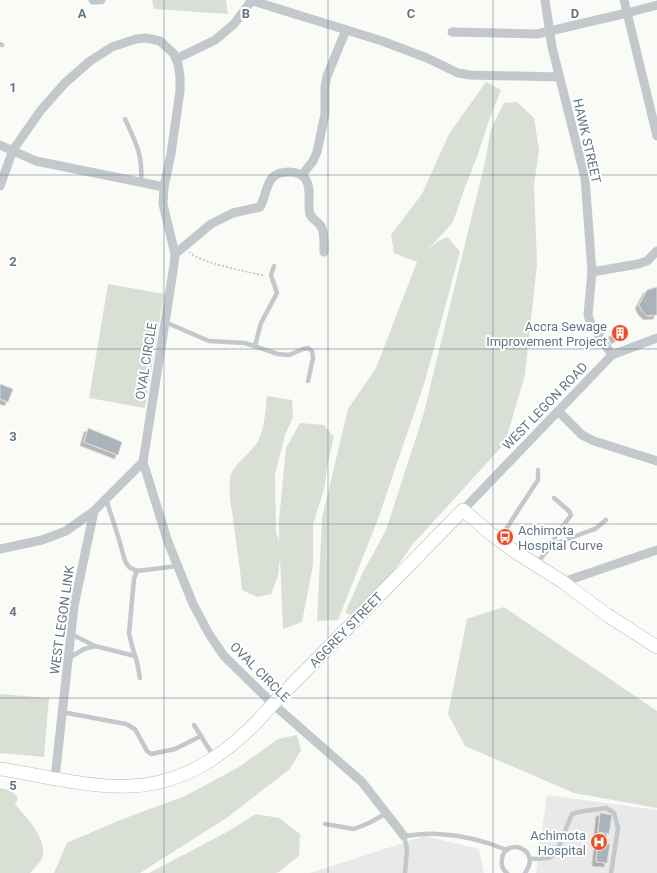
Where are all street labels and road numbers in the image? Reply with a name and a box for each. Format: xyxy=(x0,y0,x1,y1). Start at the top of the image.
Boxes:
street label: HAWK STREET xyxy=(570,97,604,185)
street label: OVAL CIRCLE xyxy=(132,321,160,401)
street label: WEST LEGON ROAD xyxy=(499,359,591,453)
street label: WEST LEGON LINK xyxy=(47,564,77,676)
street label: AGGREY STREET xyxy=(306,589,386,671)
street label: OVAL CIRCLE xyxy=(227,639,293,705)

